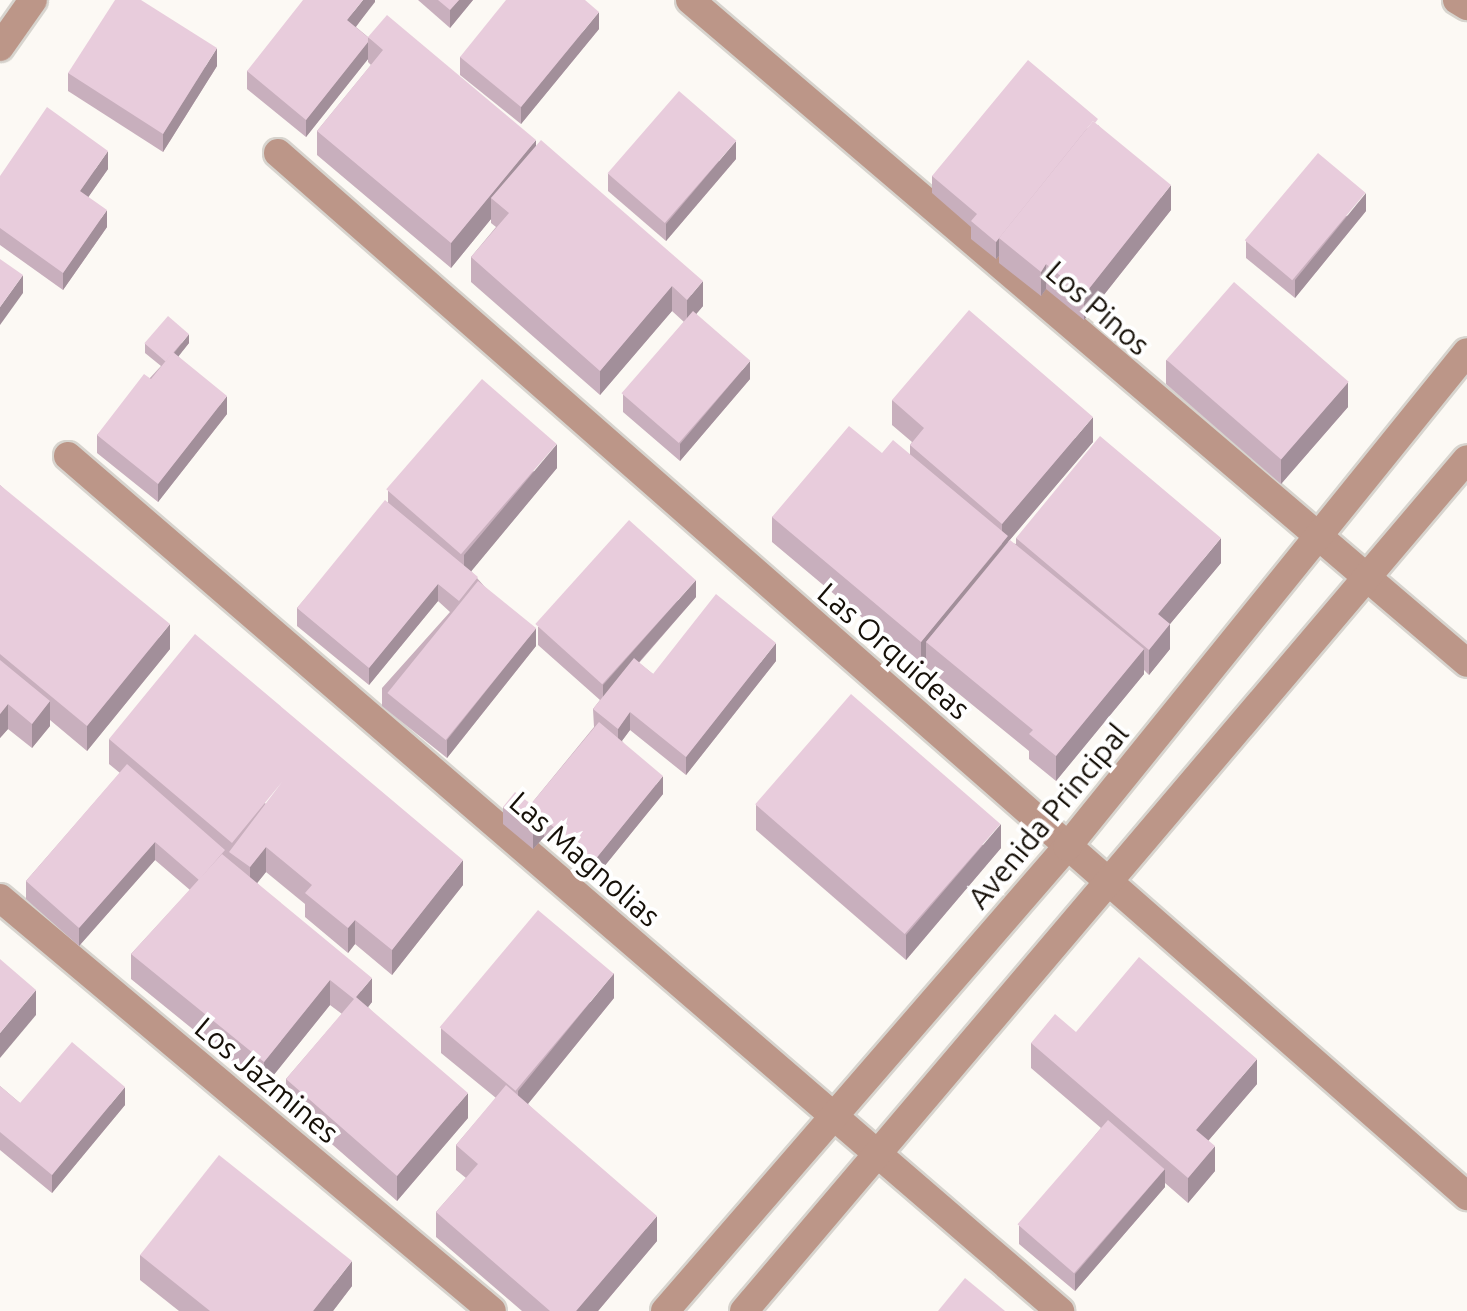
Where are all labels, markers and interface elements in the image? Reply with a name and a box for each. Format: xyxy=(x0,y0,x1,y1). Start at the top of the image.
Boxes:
street label: Los Pinos xyxy=(1039,253,1157,363)
street label: Las Orquideas xyxy=(811,575,977,727)
street label: Avenida Principal xyxy=(960,716,1136,916)
street label: Las Magnolias xyxy=(502,784,668,934)
street label: Los Jazmines xyxy=(188,1009,346,1151)

